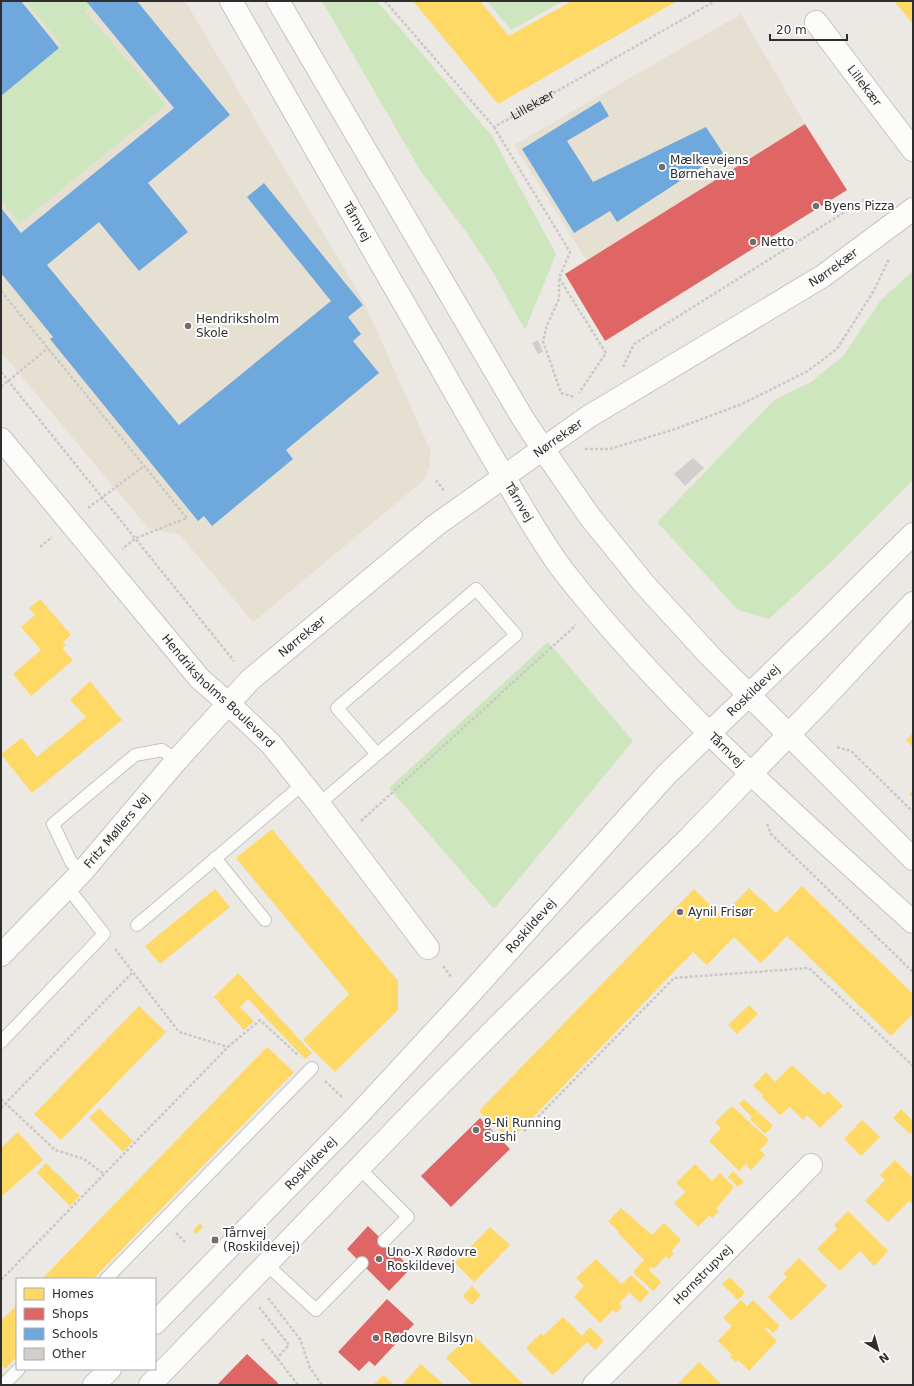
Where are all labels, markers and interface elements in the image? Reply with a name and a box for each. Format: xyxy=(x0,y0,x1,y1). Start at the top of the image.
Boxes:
scale bar xyxy=(770,16,847,42)
text: 20 m xyxy=(776,23,807,37)
street label: Lillekær xyxy=(844,62,884,109)
street label: Lillekær xyxy=(508,87,557,123)
place label: Mælkevejens Børnehave xyxy=(670,153,748,181)
marker: Mælkevejens Børnehave xyxy=(657,162,667,172)
street label: Tårnvej xyxy=(340,198,374,244)
place label: Byens Pizza xyxy=(824,199,895,213)
marker: Byens Pizza xyxy=(811,201,821,211)
place label: Netto xyxy=(761,235,794,249)
marker: Netto xyxy=(748,237,758,247)
street label: Nørrekær xyxy=(806,245,861,290)
place label: Hendriksholm Skole xyxy=(196,312,279,340)
marker: Hendriksholm Skole xyxy=(183,321,193,331)
street label: Nørrekær xyxy=(531,416,585,460)
street label: Tårnvej xyxy=(501,479,536,524)
street label: Nørrekær xyxy=(276,613,328,660)
street label: Hendriksholms Boulevard xyxy=(159,632,277,750)
street label: Roskildevej xyxy=(724,662,783,719)
street label: Tårnvej xyxy=(705,729,747,770)
street label: Fritz Møllers Vej xyxy=(81,790,153,871)
street label: Roskildevej xyxy=(503,896,559,956)
place label: Aynil Frisør xyxy=(688,905,753,919)
marker: Aynil Frisør xyxy=(675,907,685,917)
place label: 9-Ni Running Sushi xyxy=(484,1116,561,1144)
marker: 9-Ni Running Sushi xyxy=(471,1125,481,1135)
street label: Roskildevej xyxy=(282,1134,339,1193)
place label: Tårnvej (Roskildevej) xyxy=(222,1226,300,1254)
marker: Tårnvej (Roskildevej) xyxy=(210,1235,220,1245)
street label: Hornstrupvej xyxy=(671,1242,735,1307)
place label: Uno-X Rødovre Roskildevej xyxy=(387,1245,477,1273)
marker: Uno-X Rødovre Roskildevej xyxy=(374,1254,384,1264)
legend xyxy=(16,1278,156,1370)
text: Homes xyxy=(52,1287,94,1301)
text: Shops xyxy=(52,1307,88,1321)
text: Schools xyxy=(52,1327,98,1341)
north arrow xyxy=(858,1330,898,1370)
place label: Rødovre Bilsyn xyxy=(384,1331,473,1345)
marker: Rødovre Bilsyn xyxy=(371,1333,381,1343)
text: Other xyxy=(52,1347,86,1361)
text: N xyxy=(876,1350,891,1366)

